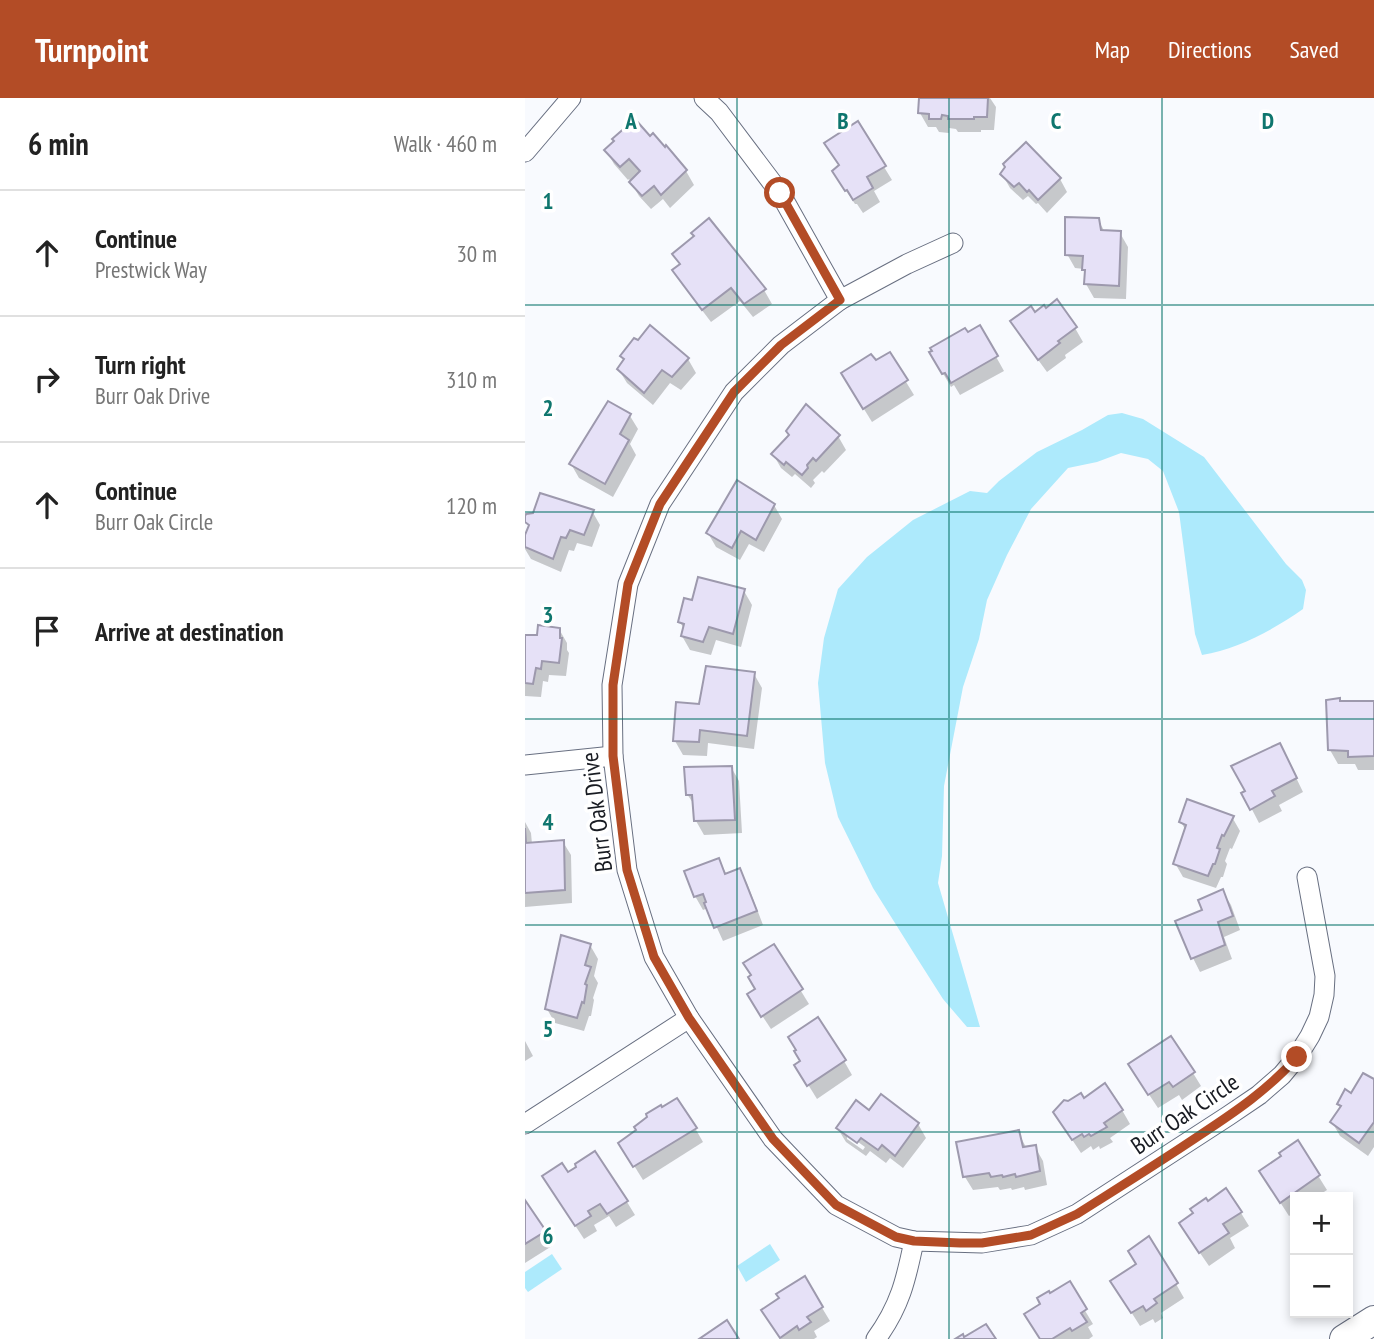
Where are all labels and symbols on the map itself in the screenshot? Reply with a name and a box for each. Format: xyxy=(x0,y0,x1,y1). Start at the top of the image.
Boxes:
text: A xyxy=(624,106,637,135)
text: B xyxy=(837,106,849,135)
text: C xyxy=(1051,106,1062,135)
text: D xyxy=(1262,106,1274,135)
route start xyxy=(764,177,795,208)
text: 1 xyxy=(543,186,554,215)
text: 2 xyxy=(543,393,554,422)
text: 3 xyxy=(543,600,554,629)
street label: Burr Oak Drive xyxy=(574,751,619,874)
text: 4 xyxy=(543,807,554,836)
text: 5 xyxy=(543,1014,554,1043)
route end xyxy=(1281,1041,1312,1072)
street label: Burr Oak Circle xyxy=(1125,1066,1245,1161)
text: 6 xyxy=(543,1221,554,1250)

